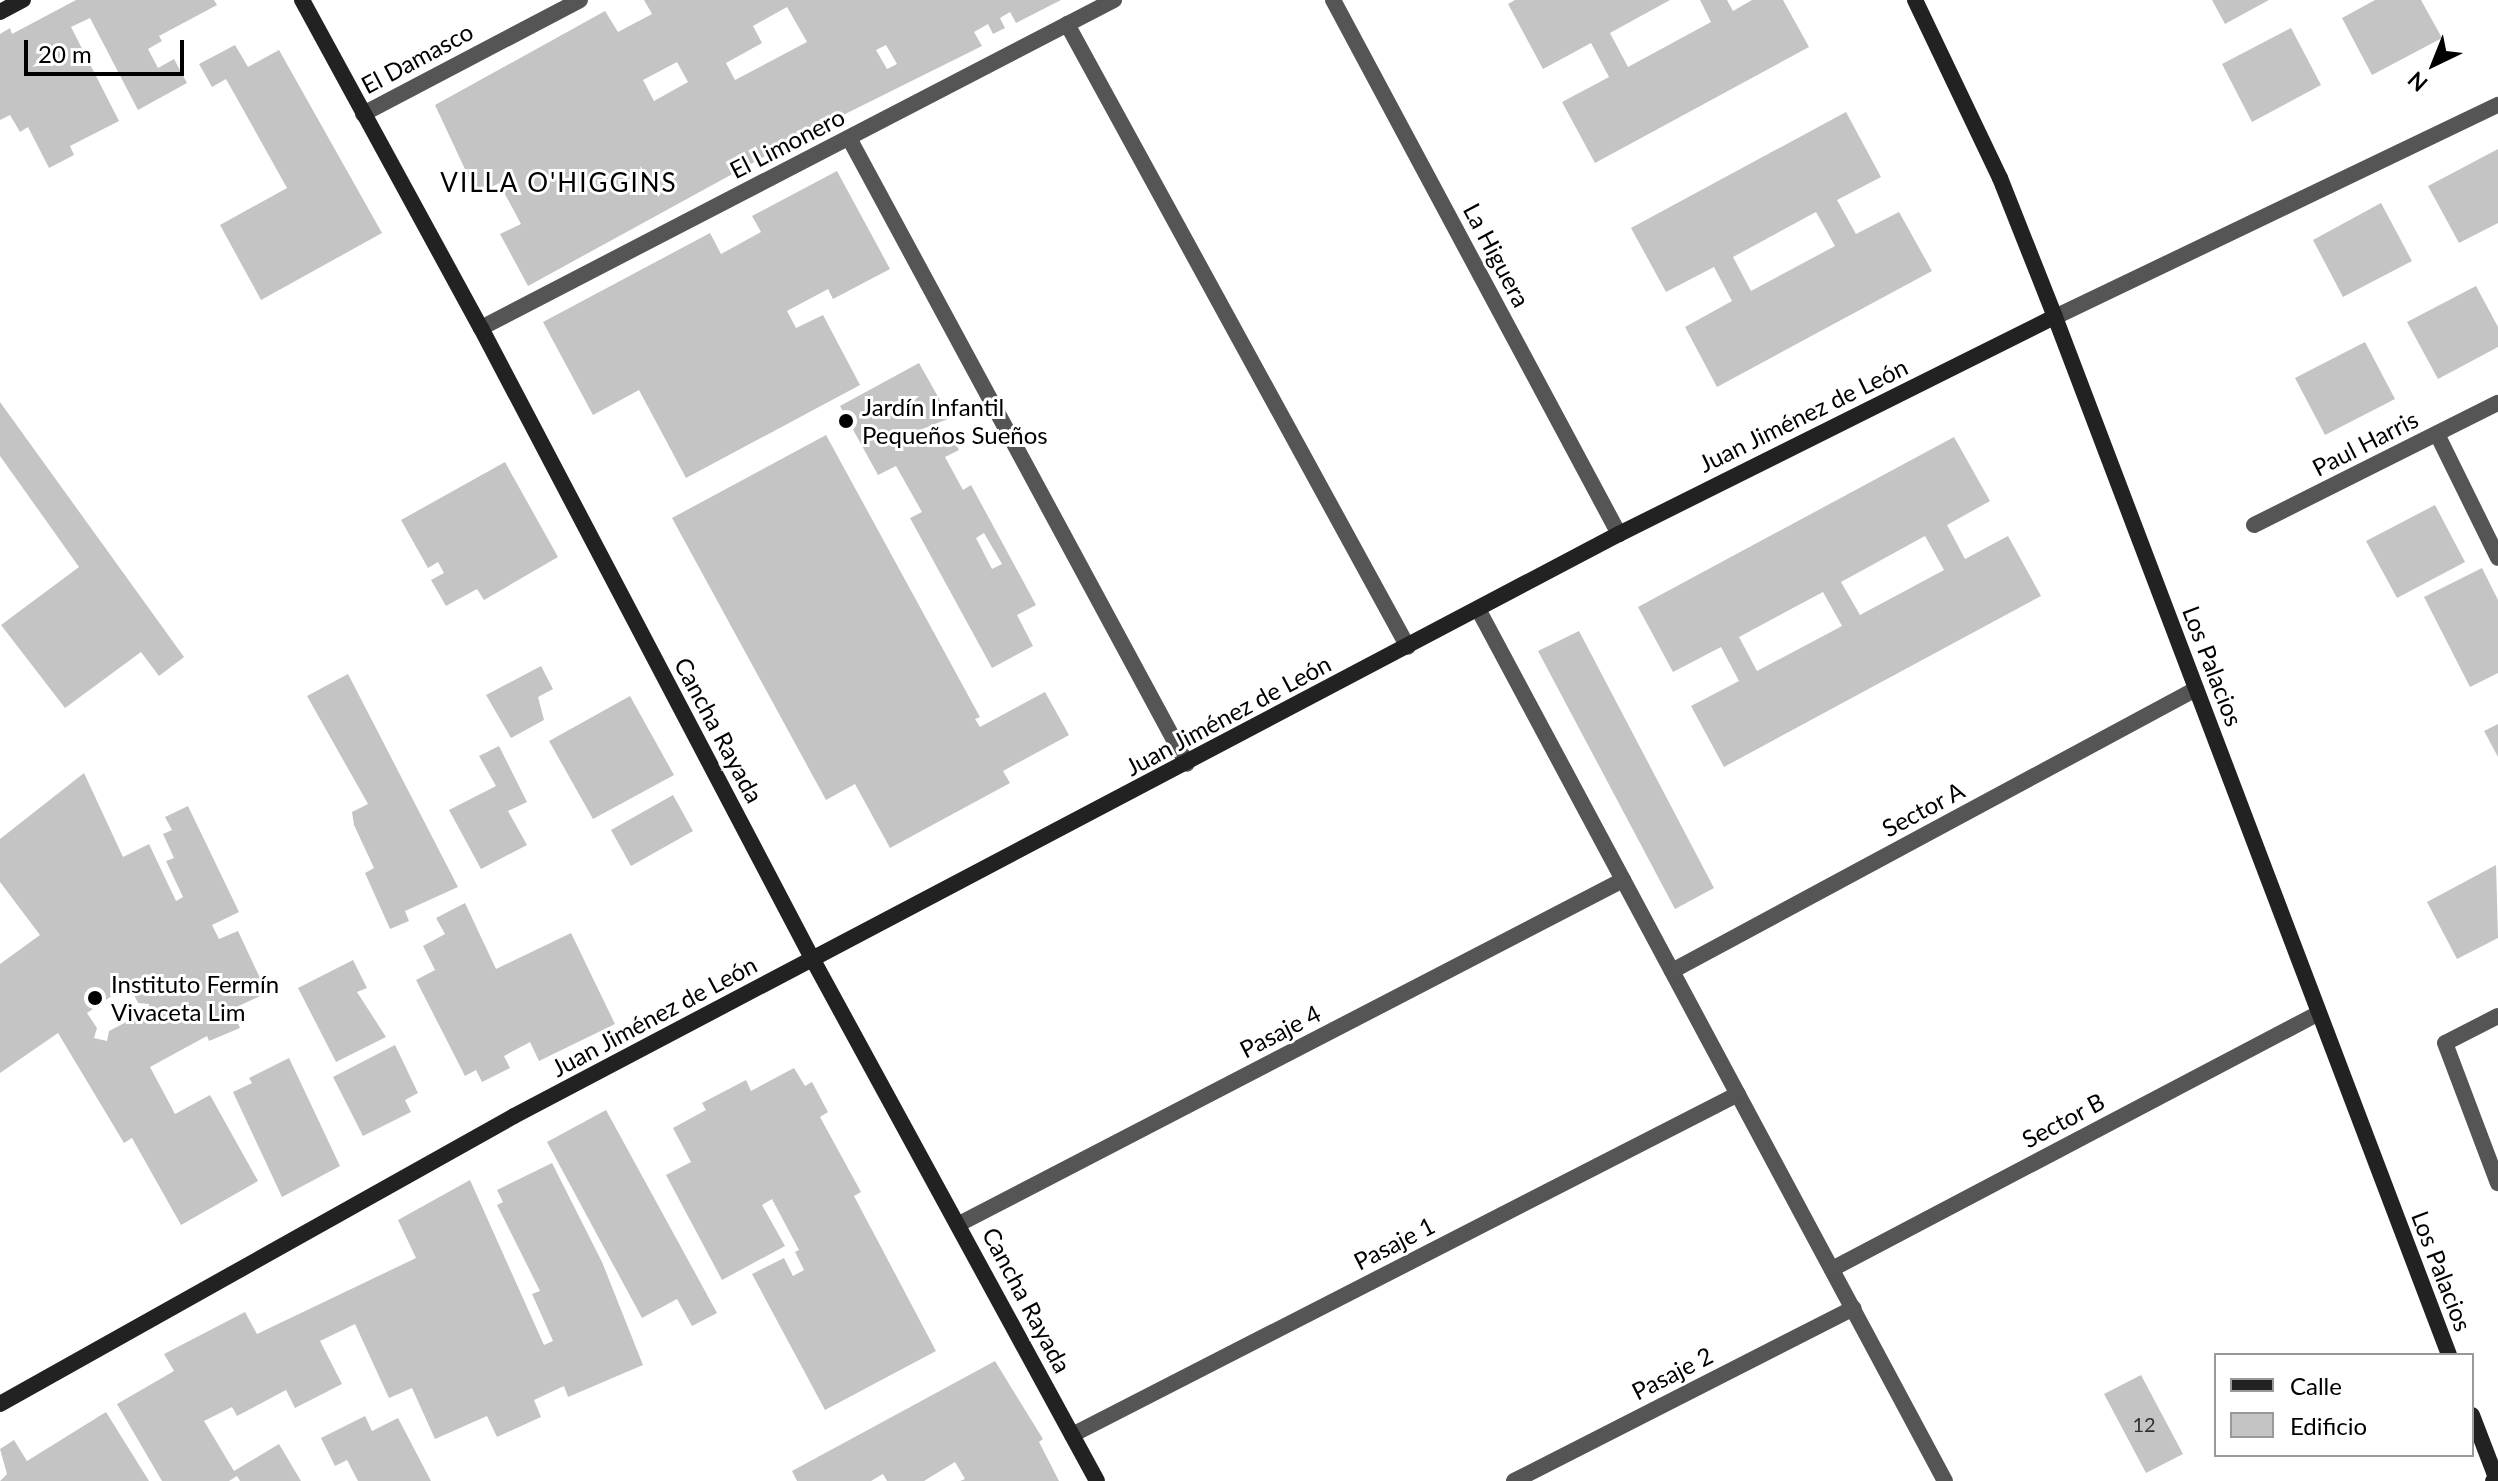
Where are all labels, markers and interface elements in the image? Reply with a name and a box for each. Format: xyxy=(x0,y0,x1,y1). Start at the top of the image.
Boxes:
street label: El Damasco xyxy=(356,17,478,99)
scale bar xyxy=(28,24,188,74)
north arrow xyxy=(2394,24,2474,104)
text: 20 m xyxy=(38,39,92,68)
text: N xyxy=(2402,66,2433,98)
street label: El Limonero xyxy=(725,102,849,184)
district label: VILLA O'HIGGINS xyxy=(440,167,678,199)
street label: La Higuera xyxy=(1458,198,1536,312)
street label: Juan Jiménez de León xyxy=(1694,352,1912,478)
place label: Jardín Infantil Pequeños Sueños xyxy=(862,393,1048,449)
street label: Paul Harris xyxy=(2307,404,2423,482)
marker: Jardín Infantil Pequeños Sueños xyxy=(837,412,855,430)
street label: Los Palacios xyxy=(2177,602,2249,730)
street label: Juan Jiménez de León xyxy=(1120,648,1336,782)
street label: Cancha Rayada xyxy=(669,653,769,807)
street label: Sector A xyxy=(1876,775,1970,843)
street label: Juan Jiménez de León xyxy=(546,949,762,1083)
place label: Instituto Fermín Vivaceta Lim xyxy=(111,970,279,1026)
marker: Instituto Fermín Vivaceta Lim xyxy=(86,989,104,1007)
street label: Pasaje 4 xyxy=(1235,998,1325,1064)
street label: Sector B xyxy=(2017,1086,2109,1154)
street label: Los Palacios xyxy=(2406,1207,2478,1335)
street label: Pasaje 1 xyxy=(1349,1210,1439,1276)
street label: Cancha Rayada xyxy=(977,1223,1077,1377)
street label: Pasaje 2 xyxy=(1627,1340,1717,1406)
legend xyxy=(2214,1353,2474,1457)
text: Calle xyxy=(2290,1371,2342,1400)
text: Edificio xyxy=(2290,1411,2367,1440)
house number: 12 xyxy=(2132,1412,2156,1436)

